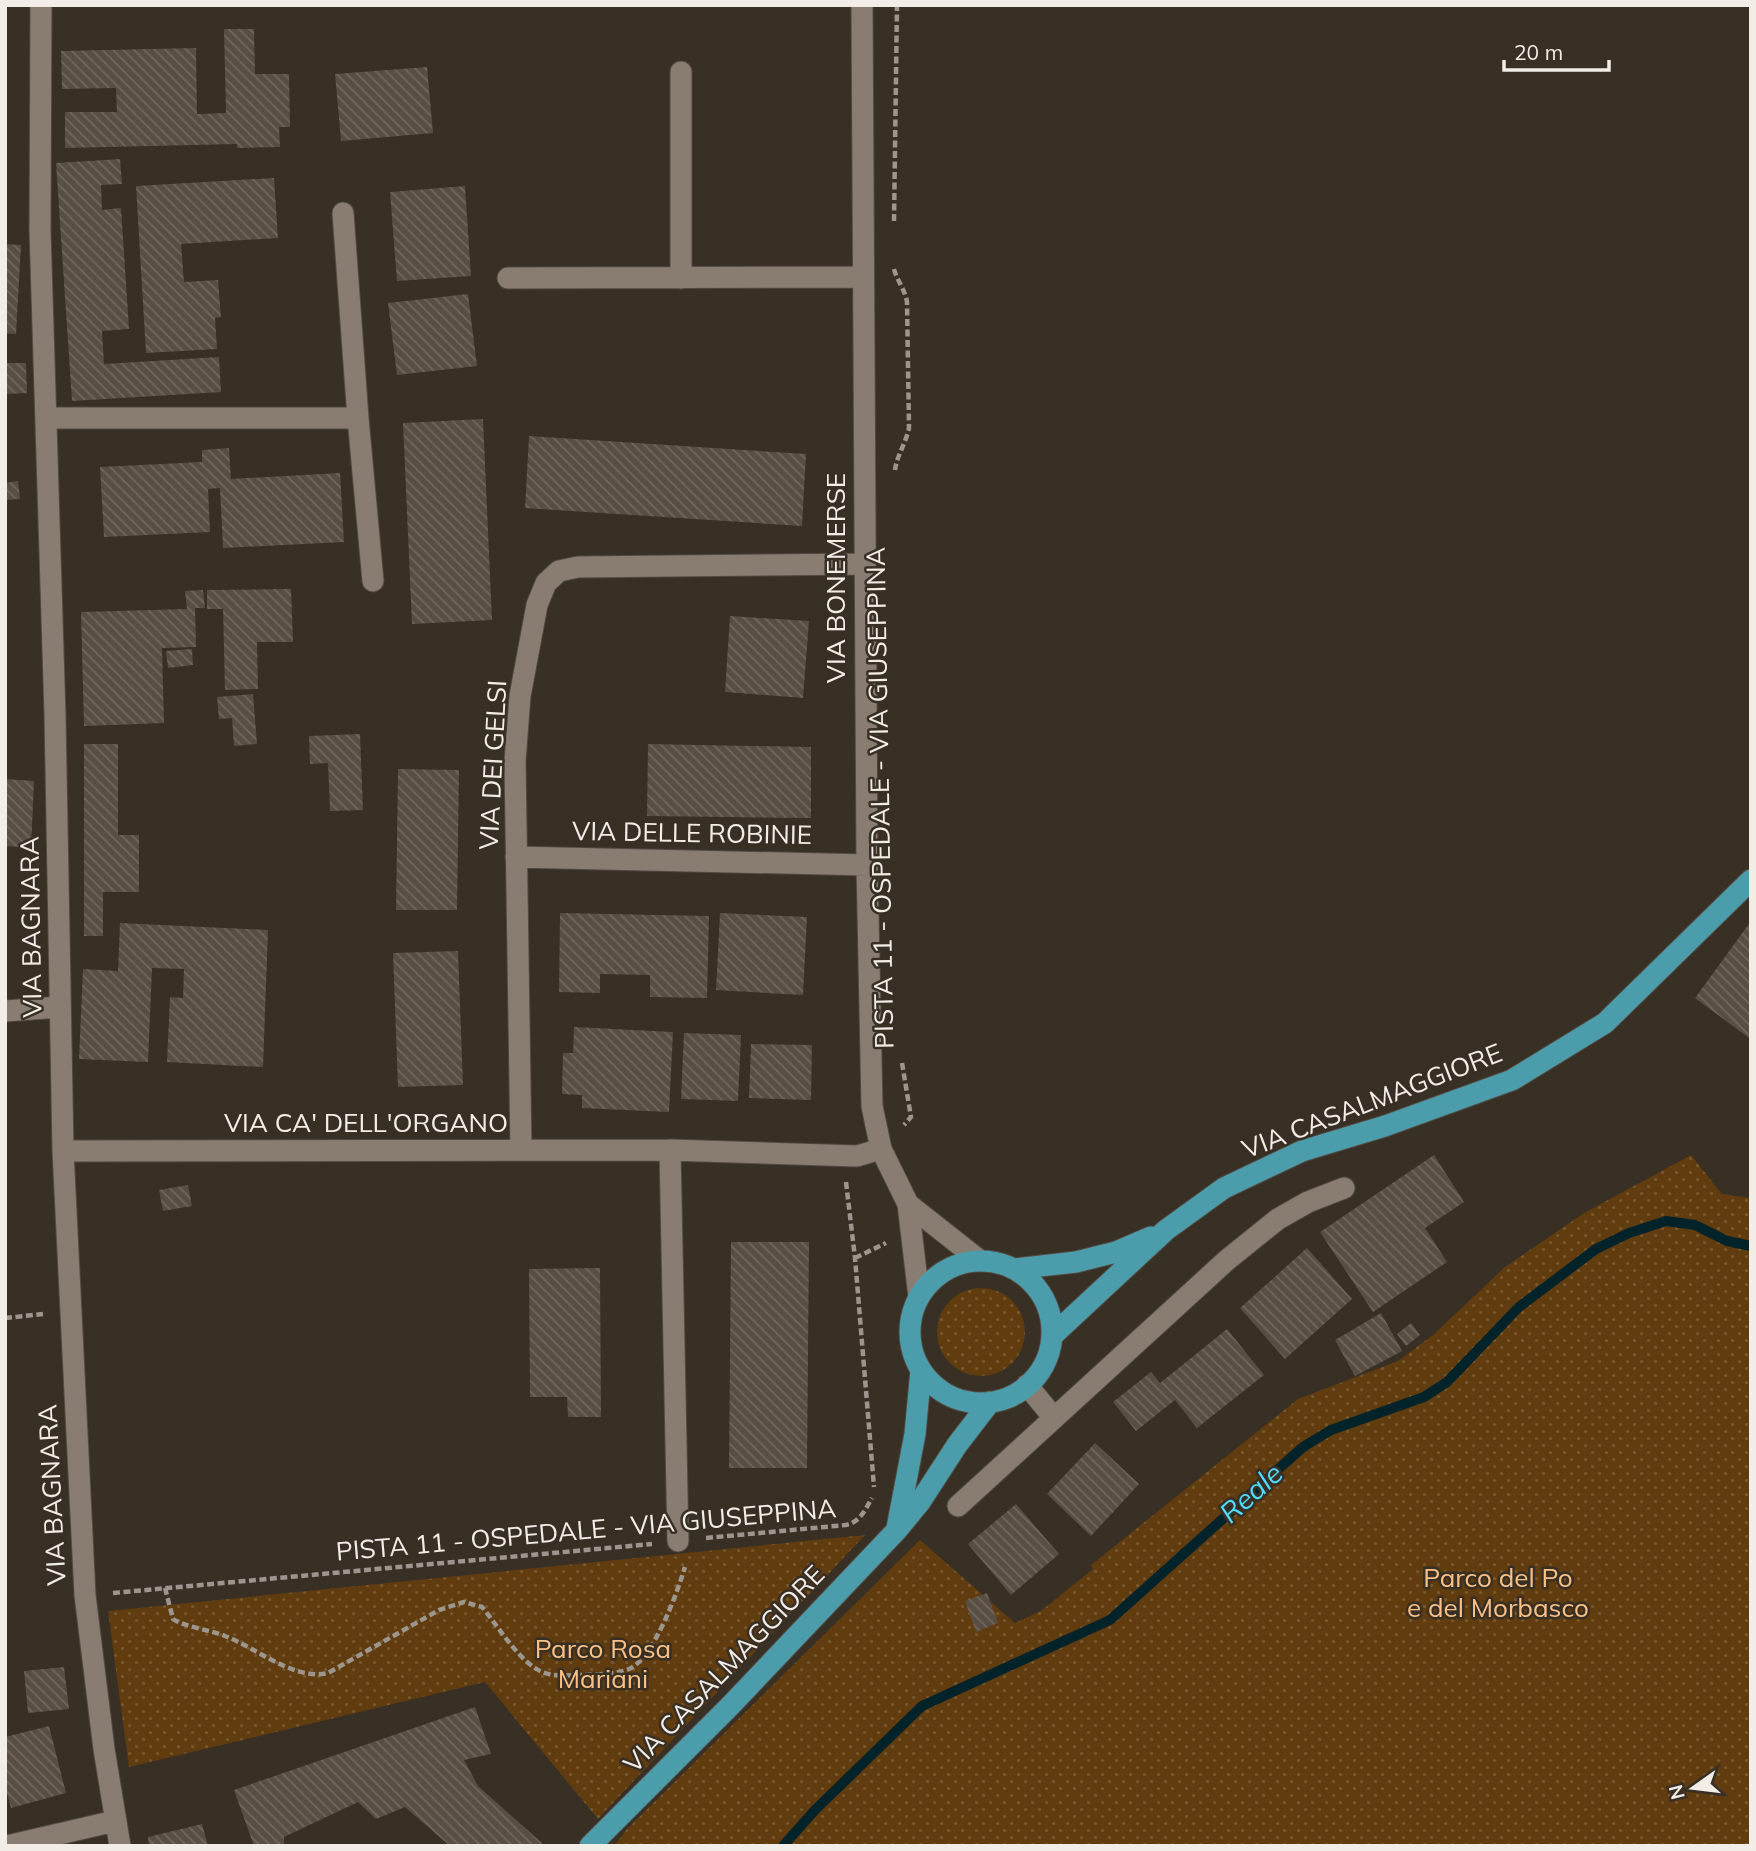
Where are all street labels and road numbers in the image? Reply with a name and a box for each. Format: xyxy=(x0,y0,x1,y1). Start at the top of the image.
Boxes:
street label: VIA BONEMERSE xyxy=(819,473,852,683)
street label: PISTA 11 - OSPEDALE - VIA GIUSEPPINA xyxy=(859,547,900,1049)
street label: VIA DEI GELSI xyxy=(472,679,513,851)
street label: VIA DELLE ROBINIE xyxy=(572,814,812,851)
street label: VIA BAGNARA xyxy=(12,836,49,1018)
street label: VIA CASALMAGGIORE xyxy=(1237,1036,1506,1165)
street label: VIA CA' DELL'ORGANO xyxy=(224,1106,508,1139)
street label: VIA BAGNARA xyxy=(30,1404,73,1586)
street label: PISTA 11 - OSPEDALE - VIA GIUSEPPINA xyxy=(335,1491,837,1568)
street label: VIA CASALMAGGIORE xyxy=(616,1558,831,1779)

